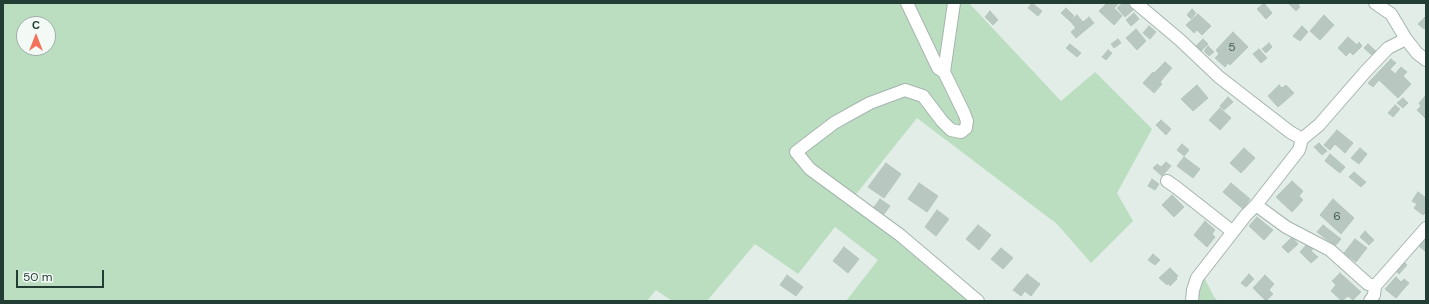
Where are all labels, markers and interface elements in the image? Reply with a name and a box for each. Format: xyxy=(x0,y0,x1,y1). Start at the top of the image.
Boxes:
north arrow xyxy=(16,16,56,56)
text: С xyxy=(32,18,40,32)
house number: 5 xyxy=(1228,41,1236,55)
house number: 6 xyxy=(1333,210,1341,224)
scale bar xyxy=(18,262,106,288)
text: 50 m xyxy=(23,269,52,285)

